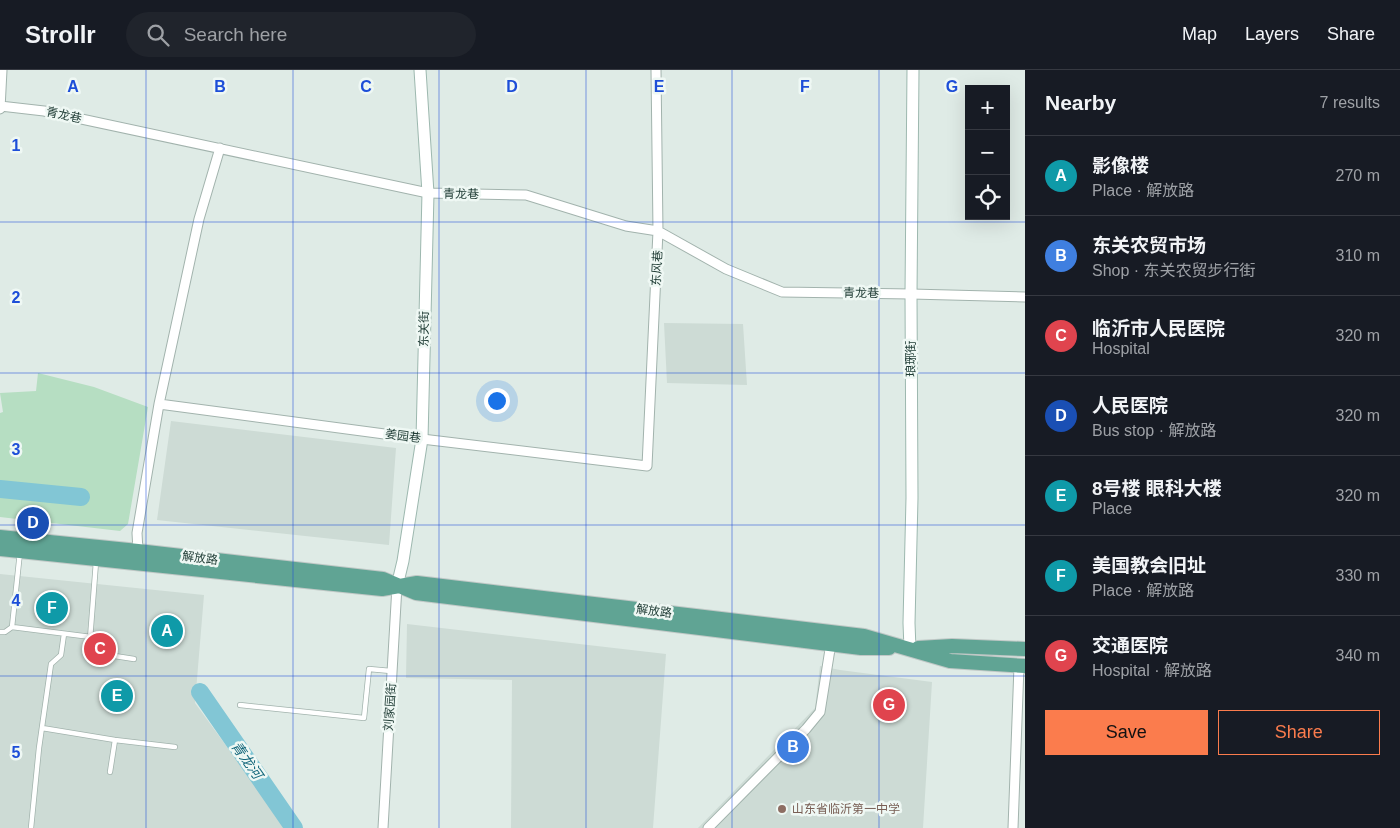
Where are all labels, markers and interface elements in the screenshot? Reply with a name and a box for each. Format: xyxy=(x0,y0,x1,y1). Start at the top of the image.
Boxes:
search box xyxy=(126,12,476,57)
text: Strollr xyxy=(25,21,96,48)
icon: search xyxy=(144,21,172,49)
text: Search here xyxy=(184,24,287,45)
text: Map xyxy=(1182,24,1217,44)
text: Layers xyxy=(1245,24,1299,44)
text: Share xyxy=(1327,24,1375,44)
text: A xyxy=(67,78,79,95)
text: B xyxy=(214,78,226,95)
text: C xyxy=(360,78,372,95)
text: D xyxy=(506,78,518,95)
text: E xyxy=(654,78,665,95)
text: F xyxy=(800,78,810,95)
text: G xyxy=(946,78,958,95)
map controls xyxy=(965,85,1010,220)
button: + xyxy=(965,85,1010,130)
text: Nearby xyxy=(1045,91,1116,114)
text: 7 results xyxy=(1320,94,1380,111)
street label: 青龙巷 xyxy=(45,104,83,126)
button: − xyxy=(965,130,1010,175)
text: 1 xyxy=(12,137,21,154)
text: 影像楼 xyxy=(1092,155,1149,176)
text: A xyxy=(1055,167,1067,184)
text: 270 m xyxy=(1336,167,1380,184)
button: locate xyxy=(965,175,1010,220)
text: Place · 解放路 xyxy=(1092,182,1194,199)
street label: 青龙巷 xyxy=(443,187,479,201)
text: 东关农贸市场 xyxy=(1092,235,1206,256)
text: B xyxy=(1055,247,1067,264)
text: 310 m xyxy=(1336,247,1380,264)
street label: 东风巷 xyxy=(649,250,665,286)
text: Shop · 东关农贸步行街 xyxy=(1092,262,1256,279)
street label: 青龙巷 xyxy=(843,286,879,300)
text: 2 xyxy=(12,289,21,306)
street label: 东关街 xyxy=(417,311,431,347)
text: 临沂市人民医院 xyxy=(1092,318,1225,339)
text: C xyxy=(1055,327,1067,344)
text: 320 m xyxy=(1336,327,1380,344)
text: Hospital xyxy=(1092,340,1150,357)
street label: 琅琊街 xyxy=(904,341,918,377)
your location xyxy=(484,388,510,414)
text: 人民医院 xyxy=(1092,395,1168,416)
text: D xyxy=(1055,407,1067,424)
text: 320 m xyxy=(1336,407,1380,424)
text: Bus stop · 解放路 xyxy=(1092,422,1216,439)
street label: 姜园巷 xyxy=(384,427,422,445)
text: 3 xyxy=(12,441,21,458)
text: 8号楼 眼科大楼 xyxy=(1092,478,1222,499)
text: E xyxy=(1056,487,1066,504)
text: 320 m xyxy=(1336,487,1380,504)
text: Place xyxy=(1092,500,1132,517)
pin: D xyxy=(17,504,49,542)
street label: 解放路 xyxy=(181,549,219,567)
text: 美国教会旧址 xyxy=(1092,555,1206,576)
text: F xyxy=(1056,567,1066,584)
text: 330 m xyxy=(1336,567,1380,584)
text: Place · 解放路 xyxy=(1092,582,1194,599)
pin: F xyxy=(36,589,68,627)
text: 4 xyxy=(12,592,21,609)
street label: 解放路 xyxy=(635,602,673,620)
pin: A xyxy=(151,612,183,650)
pin: C xyxy=(84,630,116,668)
text: 交通医院 xyxy=(1092,635,1168,656)
text: G xyxy=(1055,647,1067,664)
text: 340 m xyxy=(1336,647,1380,664)
text: Hospital · 解放路 xyxy=(1092,662,1212,679)
pin: E xyxy=(101,677,133,715)
street label: 刘家园街 xyxy=(381,683,399,731)
pin: G xyxy=(873,686,905,724)
button: Save xyxy=(1045,710,1208,755)
button: Share xyxy=(1218,710,1380,755)
pin: B xyxy=(777,728,809,766)
water label: 青龙河 xyxy=(228,738,267,784)
text: 5 xyxy=(12,744,21,761)
place label: 山东省临沂第一中学 xyxy=(792,802,900,816)
marker: 山东省临沂第一中学 xyxy=(776,803,788,815)

